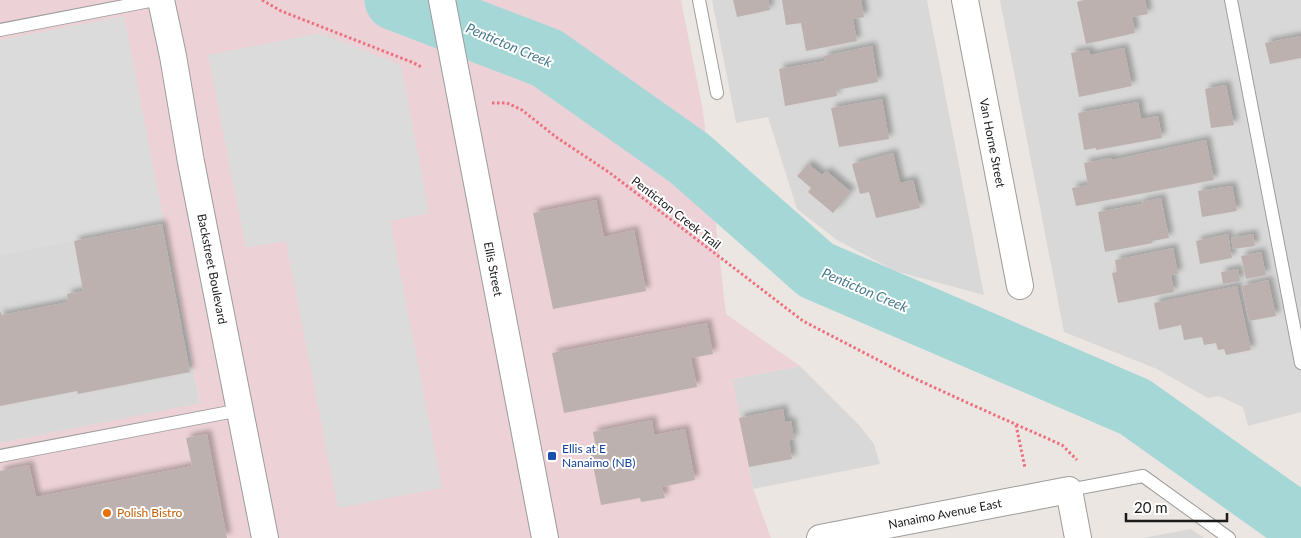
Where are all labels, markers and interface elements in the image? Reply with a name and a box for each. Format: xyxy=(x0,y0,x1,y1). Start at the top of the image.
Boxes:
water label: Penticton Creek xyxy=(464,19,555,70)
street label: Van Horne Street xyxy=(976,97,1009,190)
street label: Penticton Creek Trail xyxy=(629,173,724,252)
street label: Backstreet Boulevard xyxy=(194,212,231,325)
street label: Ellis Street xyxy=(481,240,506,298)
water label: Penticton Creek xyxy=(820,264,911,315)
place label: Ellis at E Nanaimo (NB) xyxy=(562,441,636,470)
marker: Ellis at E Nanaimo (NB) xyxy=(546,450,558,462)
scale bar xyxy=(1126,490,1227,522)
street label: Nanaimo Avenue East xyxy=(887,495,1003,532)
text: 20 m xyxy=(1134,498,1168,516)
place label: Polish Bistro xyxy=(117,505,183,520)
marker: Polish Bistro xyxy=(101,507,113,519)

